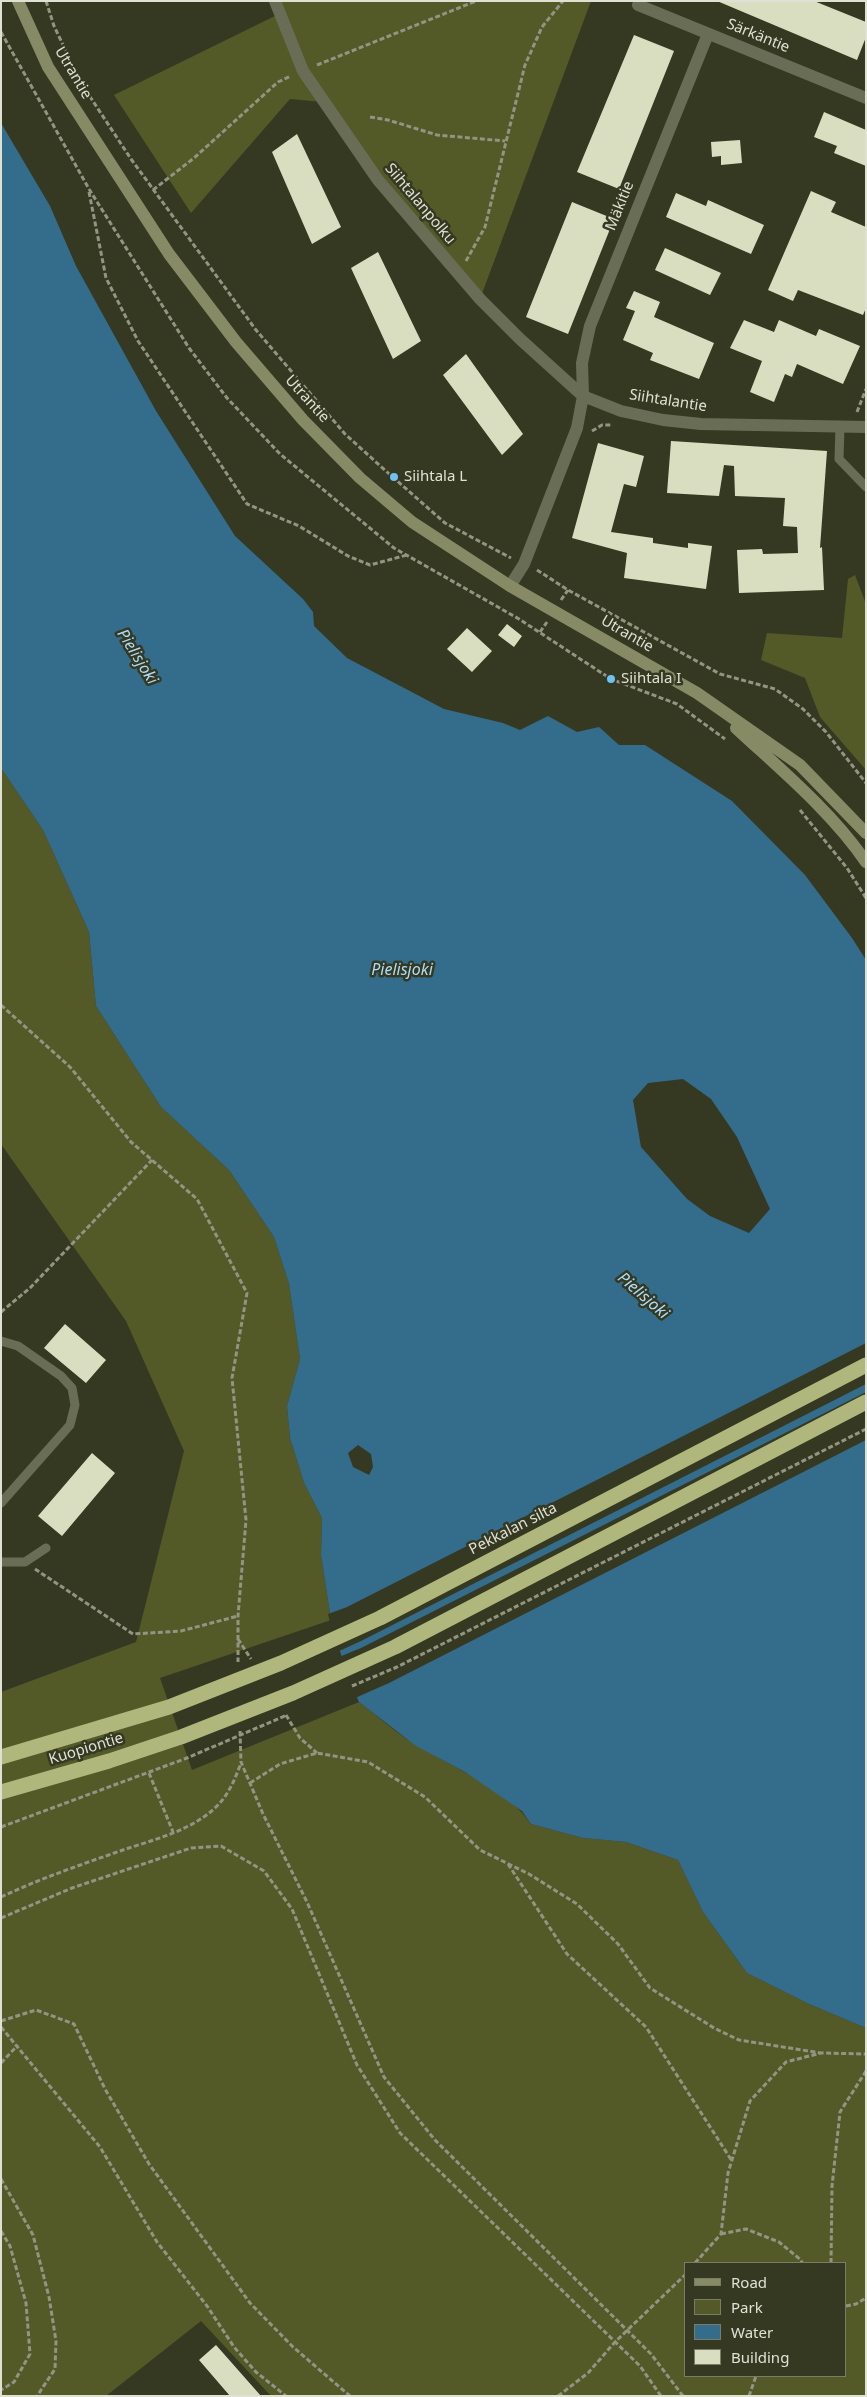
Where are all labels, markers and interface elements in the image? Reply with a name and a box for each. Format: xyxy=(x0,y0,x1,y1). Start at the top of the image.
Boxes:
street label: Särkäntie xyxy=(724,15,792,57)
street label: Utrantie xyxy=(50,44,96,102)
street label: Siihtalanpolku xyxy=(381,160,459,248)
street label: Mäkitie xyxy=(602,179,638,233)
street label: Utrantie xyxy=(281,372,333,426)
street label: Siihtalantie xyxy=(628,386,708,416)
place label: Siihtala L xyxy=(404,468,467,486)
marker: Siihtala L xyxy=(388,471,400,483)
street label: Utrantie xyxy=(598,612,656,656)
water label: Pielisjoki xyxy=(113,626,161,688)
place label: Siihtala I xyxy=(621,670,681,688)
marker: Siihtala I xyxy=(605,673,617,685)
water label: Pielisjoki xyxy=(371,960,433,980)
water label: Pielisjoki xyxy=(613,1269,673,1323)
street label: Pekkalan silta xyxy=(466,1499,560,1559)
street label: Kuopiontie xyxy=(47,1729,125,1769)
legend xyxy=(684,2262,847,2377)
text: Road xyxy=(731,2272,767,2292)
text: Park xyxy=(731,2297,763,2317)
text: Water xyxy=(731,2322,773,2342)
text: Building xyxy=(731,2347,789,2367)

